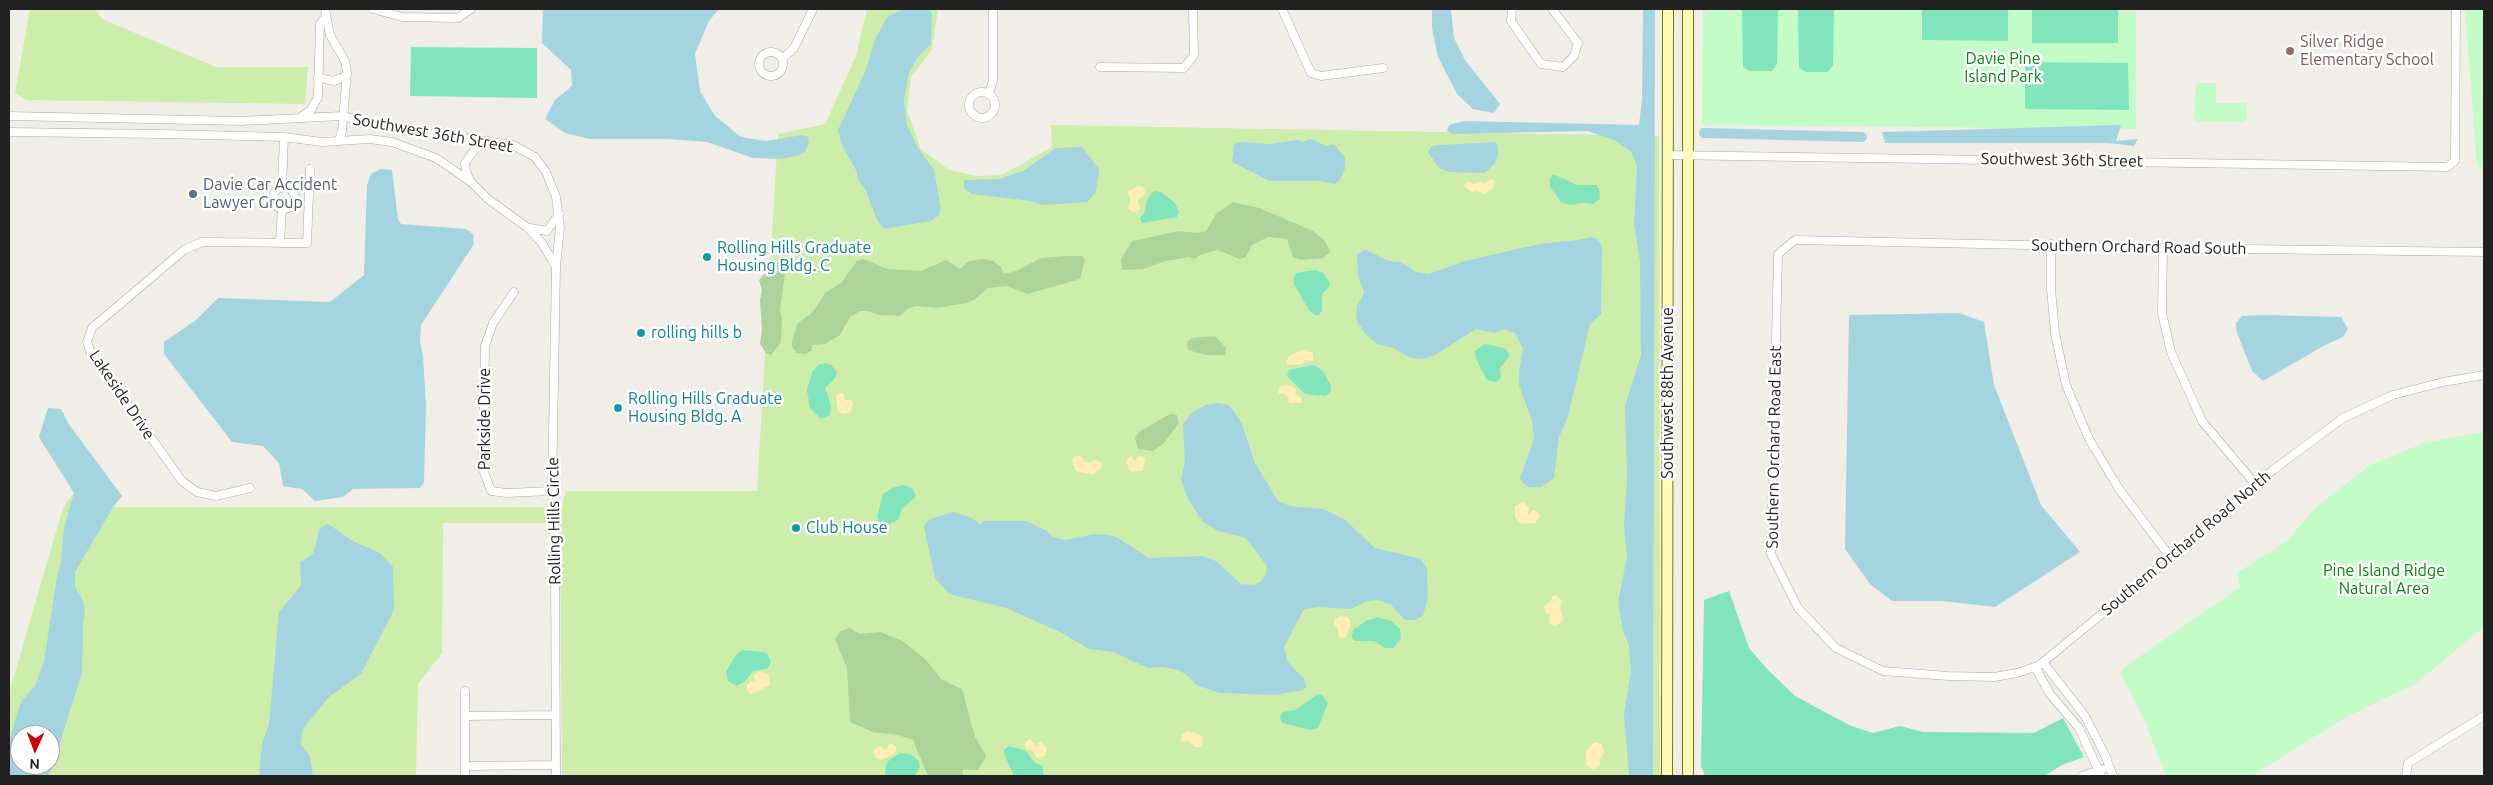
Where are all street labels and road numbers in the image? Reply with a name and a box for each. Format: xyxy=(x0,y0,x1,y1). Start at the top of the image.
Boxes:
street label: Southwest 36th Street xyxy=(351,109,515,157)
street label: Southwest 36th Street xyxy=(1981,149,2143,171)
street label: Southern Orchard Road South xyxy=(2031,236,2247,258)
street label: Southwest 88th Avenue xyxy=(1658,307,1678,479)
street label: Southern Orchard Road East xyxy=(1763,345,1785,549)
street label: Lakeside Drive xyxy=(85,347,159,443)
street label: Parkside Drive xyxy=(475,368,495,470)
street label: Rolling Hills Circle xyxy=(543,457,565,585)
street label: Southern Orchard Road North xyxy=(2097,466,2275,620)

